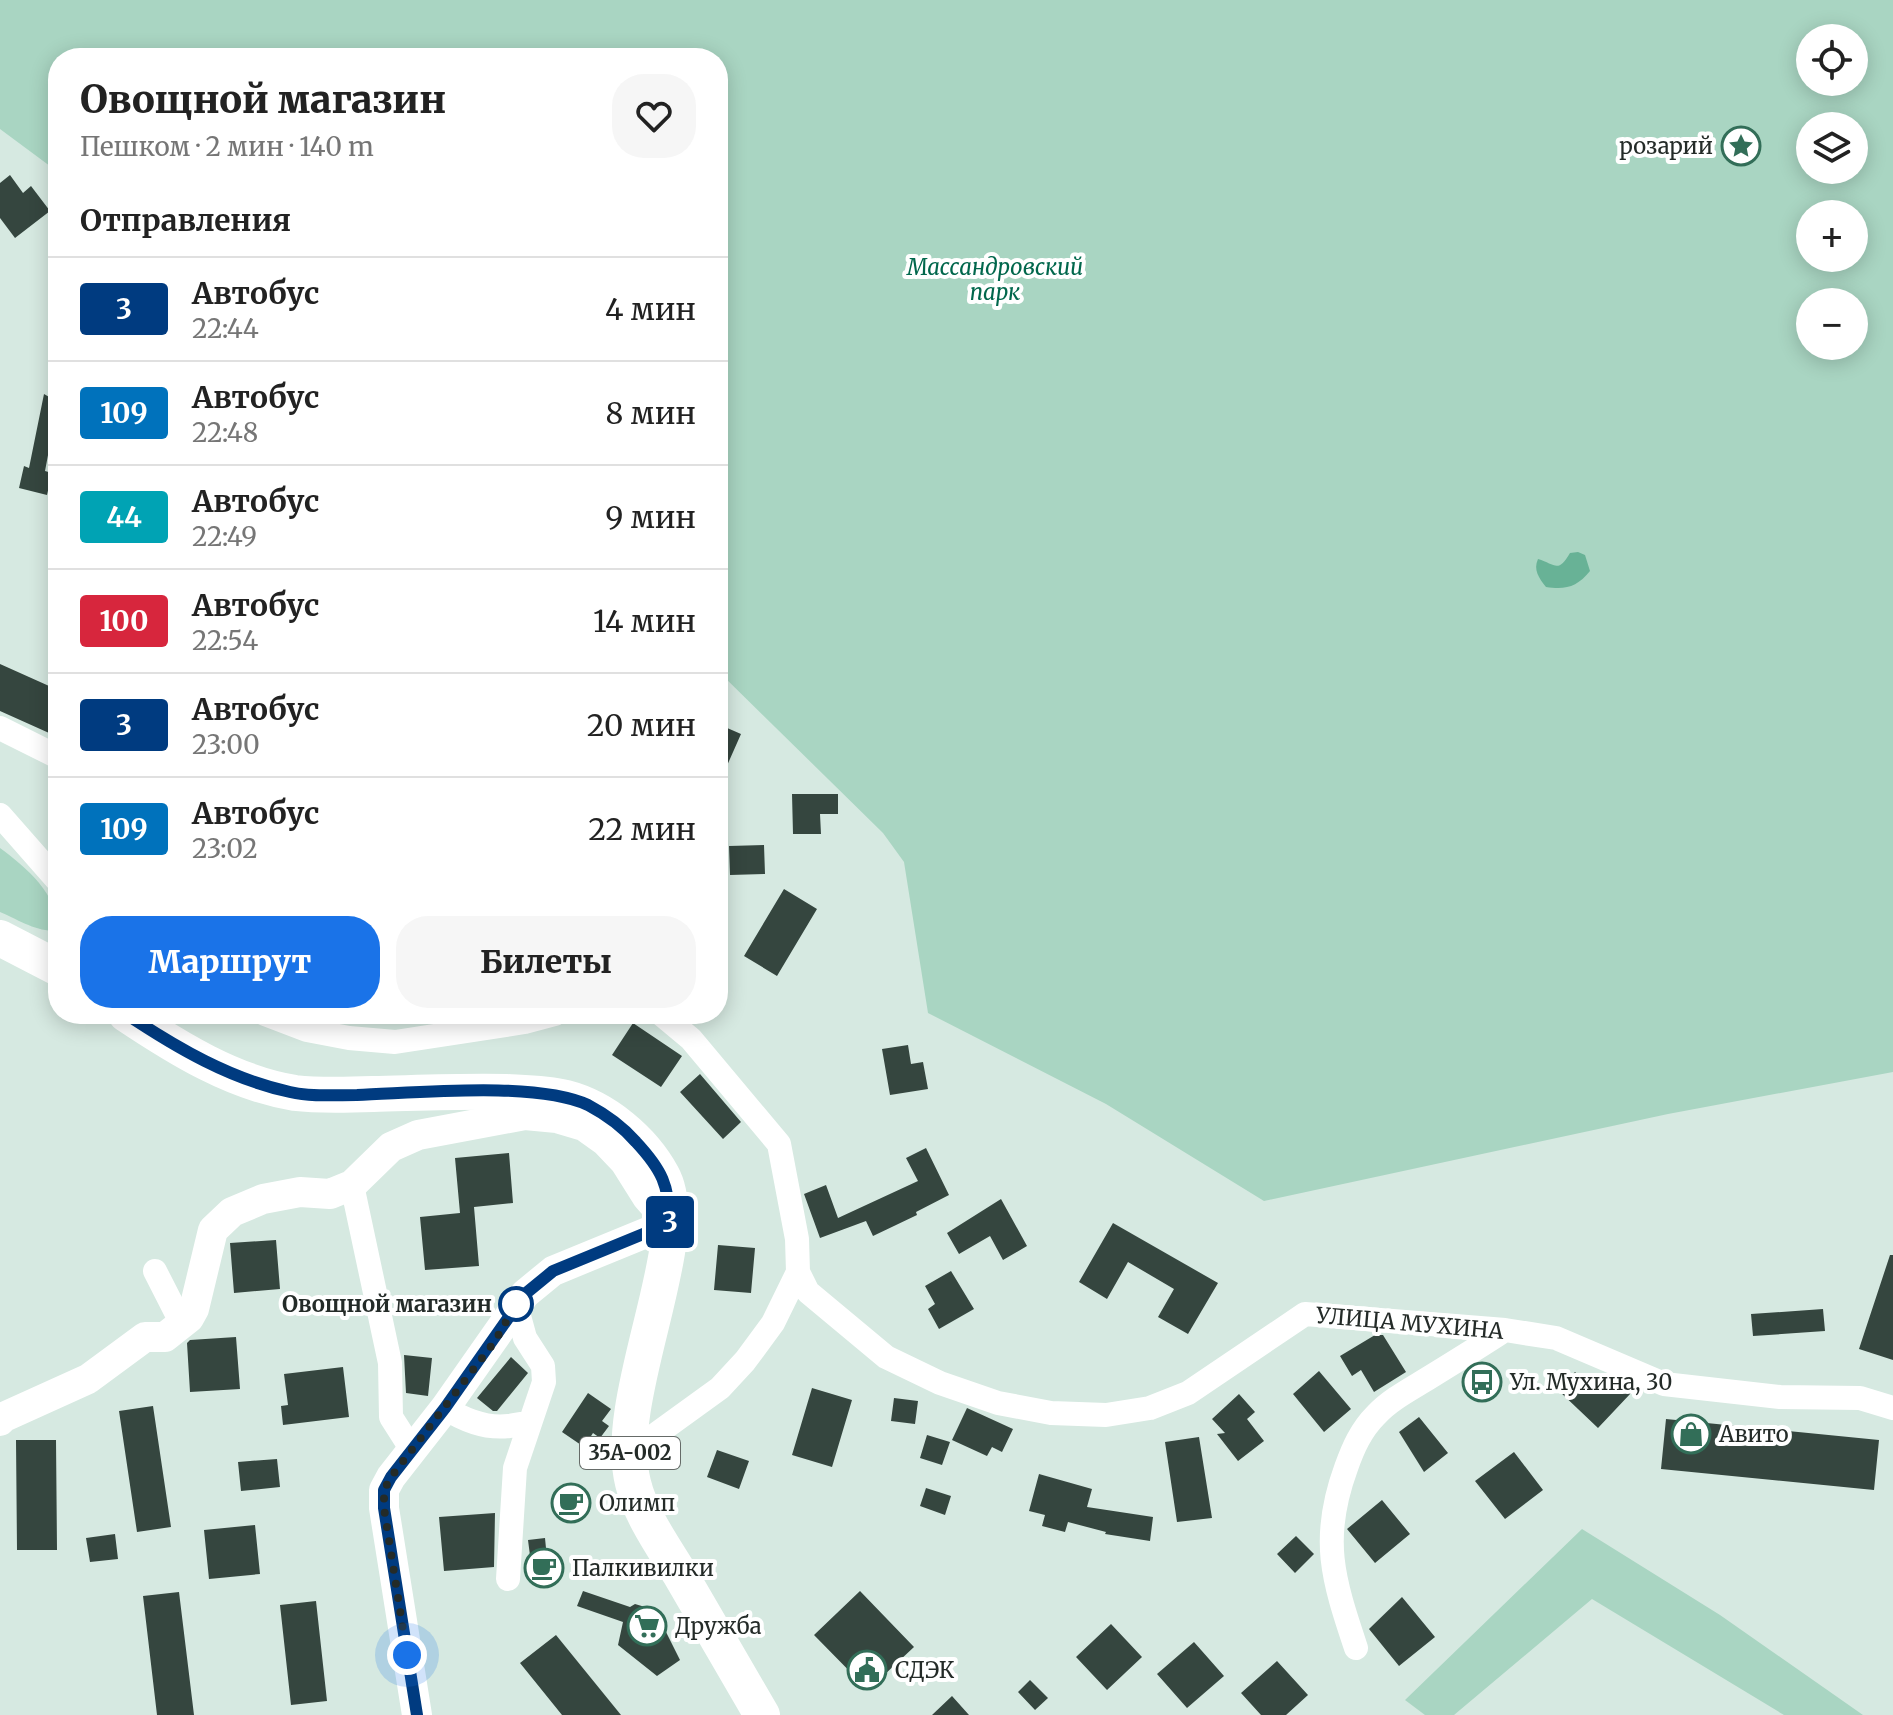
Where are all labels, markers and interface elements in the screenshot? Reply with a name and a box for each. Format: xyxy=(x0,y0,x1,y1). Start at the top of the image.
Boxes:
map controls xyxy=(1796,24,1868,360)
button: locate xyxy=(1796,24,1868,96)
button: heart xyxy=(612,74,696,158)
text: Овощной магазин xyxy=(80,76,446,123)
button: layers xyxy=(1796,112,1868,184)
place icon: розарий xyxy=(1720,125,1762,167)
text: Пешком · 2 мин · 140 m xyxy=(80,130,374,163)
place label: розарий xyxy=(1619,132,1713,160)
button: + xyxy=(1796,200,1868,272)
text: Отправления xyxy=(80,201,291,239)
park label: Массандровский парк xyxy=(906,253,1083,306)
text: Автобус xyxy=(192,274,319,312)
button: − xyxy=(1796,288,1868,360)
text: 4 мин xyxy=(605,290,696,328)
text: 3 xyxy=(116,291,132,327)
text: 22:44 xyxy=(192,312,259,345)
text: Автобус xyxy=(192,378,319,416)
text: 8 мин xyxy=(606,394,696,432)
text: 109 xyxy=(100,395,148,431)
text: 22:48 xyxy=(192,416,258,449)
text: Автобус xyxy=(192,482,319,520)
text: 9 мин xyxy=(605,498,696,536)
text: 44 xyxy=(106,499,142,535)
text: 22:49 xyxy=(192,520,257,553)
text: Автобус xyxy=(192,586,319,624)
text: 14 мин xyxy=(593,602,696,640)
text: 100 xyxy=(99,603,149,639)
text: 22:54 xyxy=(192,624,258,657)
text: Автобус xyxy=(192,690,319,728)
text: 20 мин xyxy=(587,706,696,744)
text: 3 xyxy=(116,707,132,743)
text: 23:00 xyxy=(192,728,260,761)
text: Автобус xyxy=(192,794,319,832)
text: 22 мин xyxy=(588,810,696,848)
text: 109 xyxy=(100,811,148,847)
text: 23:02 xyxy=(192,832,258,865)
button: Маршрут xyxy=(80,916,380,1008)
button: Билеты xyxy=(396,916,696,1008)
line badge: 3 xyxy=(644,1196,696,1248)
text: 3 xyxy=(662,1204,678,1240)
marker: Овощной магазин xyxy=(499,1287,533,1321)
place label: Овощной магазин xyxy=(282,1290,492,1318)
street label: УЛИЦА МУХИНА xyxy=(1314,1301,1505,1345)
bus stop icon: Ул. Мухина, 30 xyxy=(1461,1361,1503,1403)
place label: Ул. Мухина, 30 xyxy=(1509,1368,1672,1396)
shop icon: Авито xyxy=(1670,1413,1712,1455)
place label: Авито xyxy=(1718,1420,1789,1448)
road number: 35А-002 xyxy=(580,1437,680,1469)
cafe icon: Олимп xyxy=(550,1482,592,1524)
place label: Олимп xyxy=(599,1489,675,1517)
cafe icon: Палкивилки xyxy=(523,1547,565,1589)
place label: Палкивилки xyxy=(572,1554,714,1582)
supermarket icon: Дружба xyxy=(626,1605,668,1647)
place label: Дружба xyxy=(675,1612,762,1640)
your location xyxy=(387,1635,427,1675)
public building icon: СДЭК xyxy=(846,1649,888,1691)
place label: СДЭК xyxy=(895,1656,955,1684)

